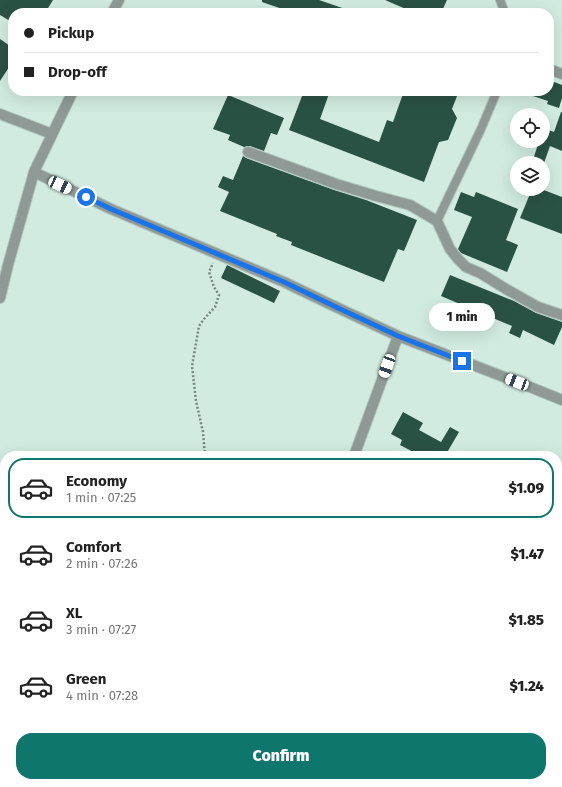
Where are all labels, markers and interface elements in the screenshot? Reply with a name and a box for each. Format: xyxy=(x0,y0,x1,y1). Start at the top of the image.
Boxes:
text: Pickup xyxy=(48,24,94,42)
text: Drop-off xyxy=(48,63,107,81)
map controls xyxy=(510,108,550,196)
button: locate xyxy=(510,108,550,148)
button: layers xyxy=(510,156,550,196)
car xyxy=(47,174,73,196)
route start xyxy=(77,188,95,206)
callout: 1 min xyxy=(429,303,495,331)
text: 1 min xyxy=(446,309,478,324)
route end xyxy=(453,352,471,370)
car xyxy=(377,353,397,379)
car xyxy=(504,372,530,392)
icon: car xyxy=(18,470,54,506)
text: Economy xyxy=(66,472,127,490)
text: $1.09 xyxy=(508,479,544,497)
text: 1 min · 07:25 xyxy=(66,490,136,505)
icon: car xyxy=(18,536,54,572)
text: Comfort xyxy=(66,538,122,556)
text: $1.47 xyxy=(511,545,544,563)
text: 2 min · 07:26 xyxy=(66,556,138,571)
icon: car xyxy=(18,602,54,638)
text: XL xyxy=(66,604,82,622)
text: $1.85 xyxy=(509,611,544,629)
text: 3 min · 07:27 xyxy=(66,622,136,637)
icon: car xyxy=(18,668,54,704)
text: Green xyxy=(66,670,106,688)
text: $1.24 xyxy=(510,677,544,695)
text: 4 min · 07:28 xyxy=(66,688,138,703)
button: Confirm xyxy=(16,733,546,779)

